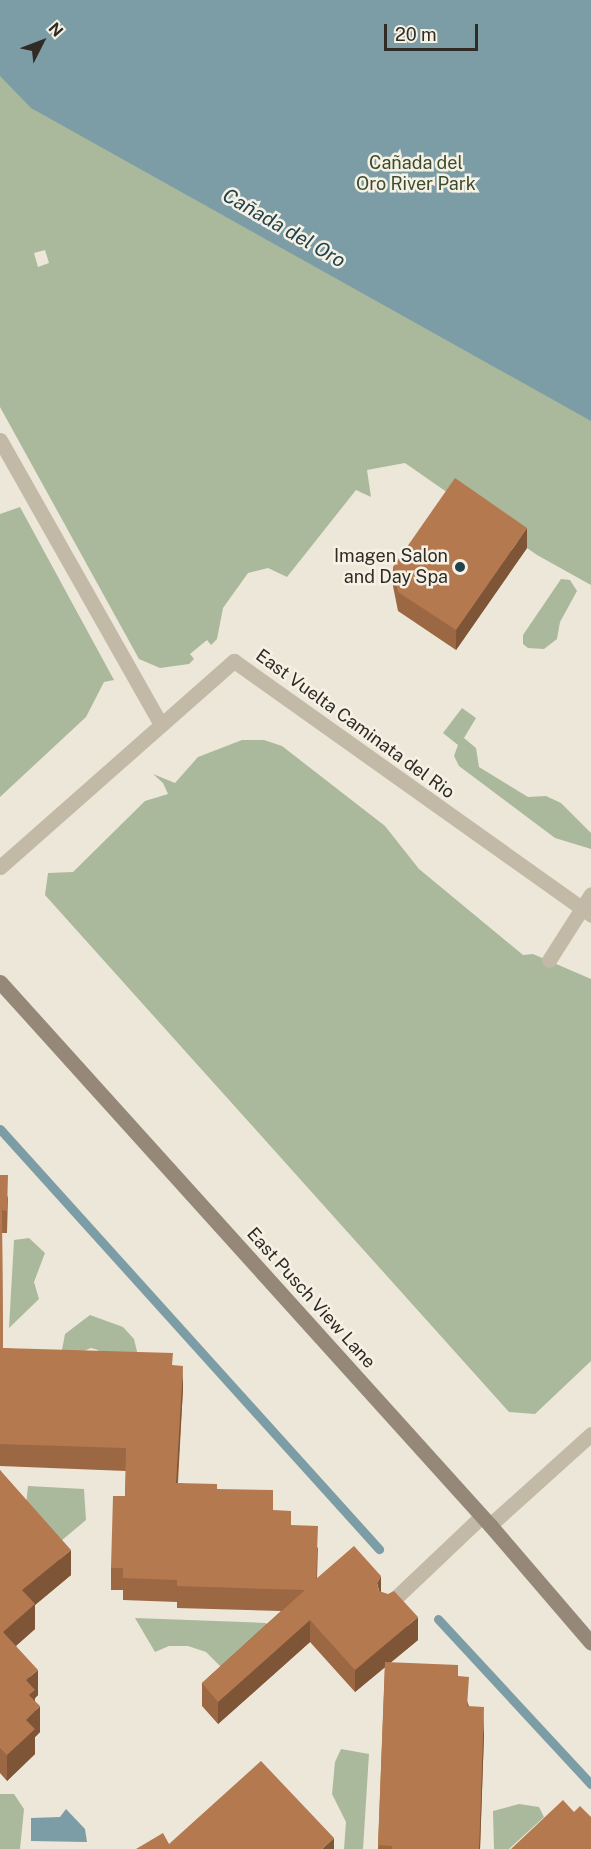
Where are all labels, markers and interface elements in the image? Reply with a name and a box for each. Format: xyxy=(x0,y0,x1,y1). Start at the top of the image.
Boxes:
north arrow xyxy=(12,12,72,72)
scale bar xyxy=(387,12,482,50)
text: N xyxy=(44,19,67,41)
text: 20 m xyxy=(395,24,437,45)
park label: Cañada del Oro River Park xyxy=(356,153,476,195)
water label: Cañada del Oro xyxy=(218,183,350,273)
place label: Imagen Salon and Day Spa xyxy=(334,546,448,588)
marker: Imagen Salon and Day Spa xyxy=(453,560,467,574)
street label: East Vuelta Caminata del Rio xyxy=(251,644,459,804)
street label: East Pusch View Lane xyxy=(242,1223,380,1373)

